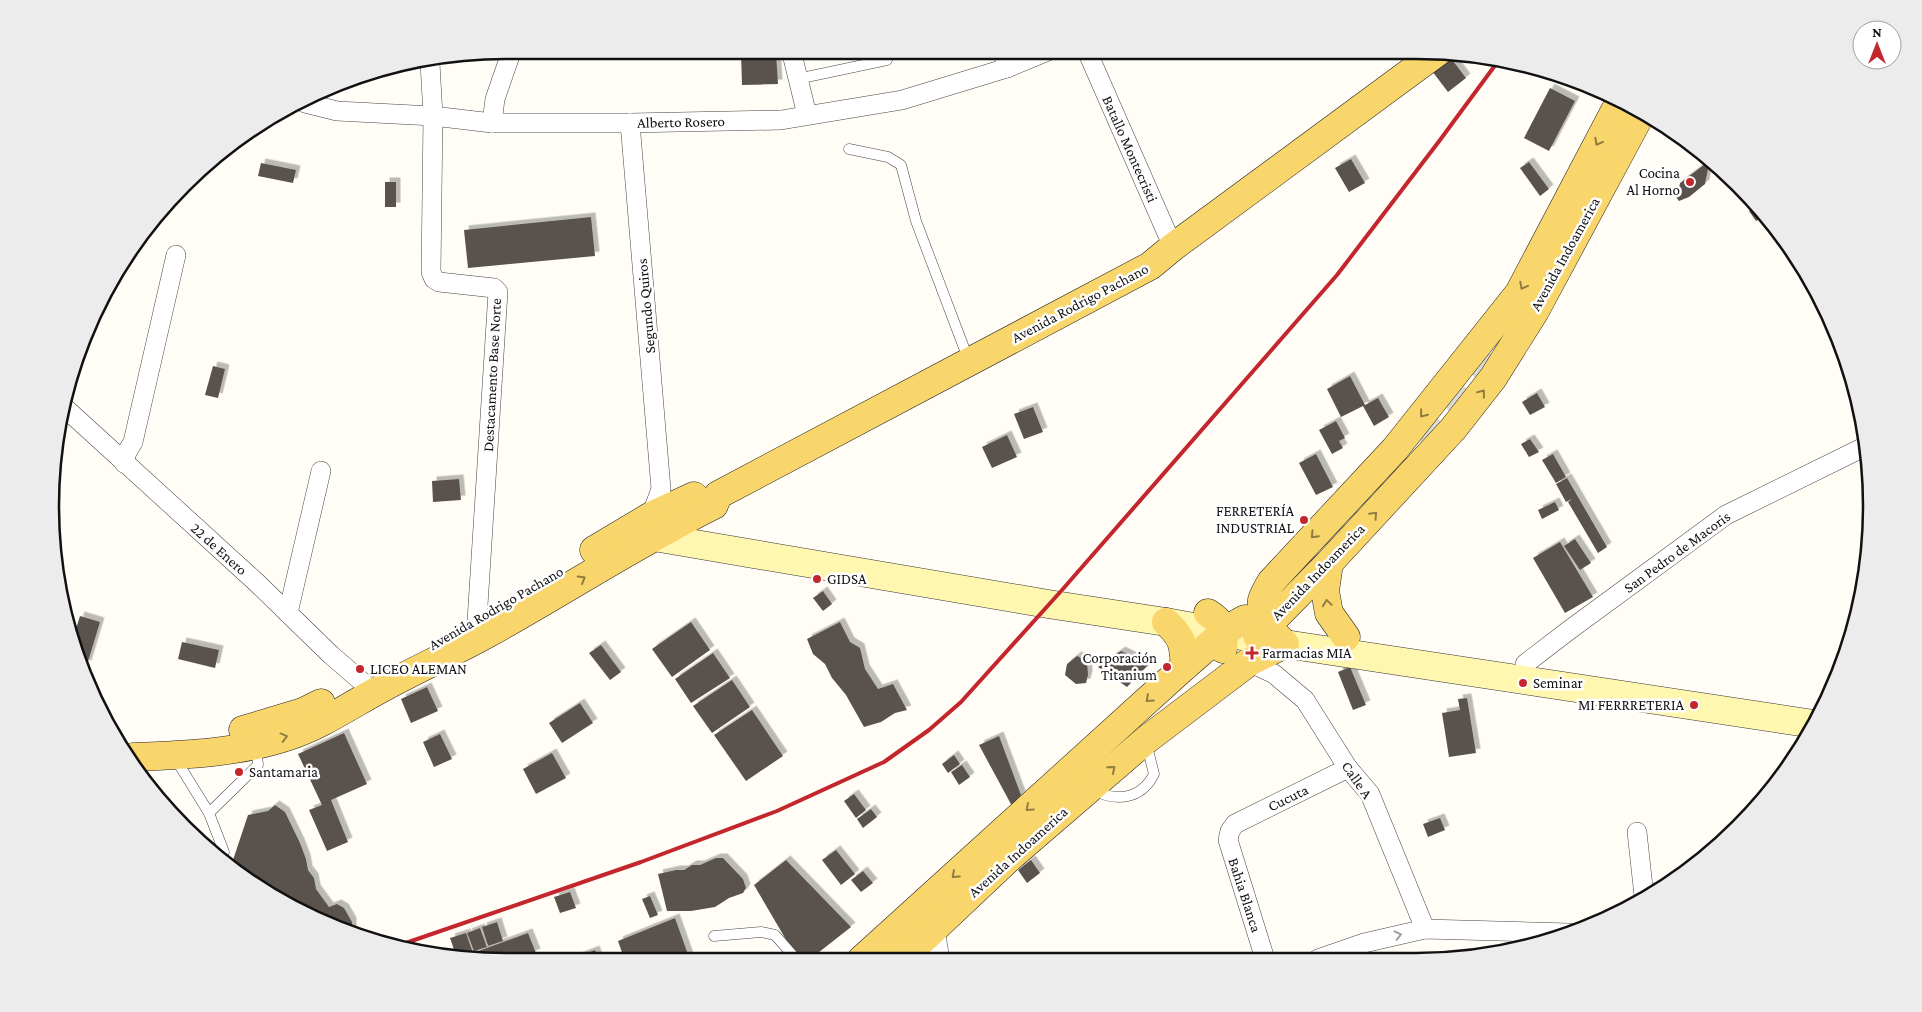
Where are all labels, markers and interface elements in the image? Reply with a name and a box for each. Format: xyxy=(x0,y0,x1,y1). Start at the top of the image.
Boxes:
north arrow xyxy=(1852,20,1902,70)
text: N xyxy=(1872,24,1882,40)
street label: Batallo Montecristi xyxy=(1099,93,1161,205)
street label: Alberto Rosero xyxy=(637,113,725,131)
one-way arrow xyxy=(1594,137,1604,146)
place label: Cocina Al Horno xyxy=(1627,165,1680,198)
marker: Cocina Al Horno xyxy=(1684,176,1696,188)
street label: Avenida Indoamerica xyxy=(1527,194,1603,313)
street label: Segundo Quiros xyxy=(634,258,659,354)
street label: Avenida Rodrigo Pachano xyxy=(1009,260,1151,347)
one-way arrow xyxy=(1519,281,1529,290)
street label: Destacamento Base Norte xyxy=(480,297,504,452)
one-way arrow xyxy=(1476,390,1484,399)
one-way arrow xyxy=(1420,408,1428,417)
place label: FERRETERÍA INDUSTRIAL xyxy=(1216,503,1295,536)
street label: San Pedro de Macoris xyxy=(1621,508,1733,596)
one-way arrow xyxy=(1368,511,1377,520)
marker: FERRETERÍA INDUSTRIAL xyxy=(1298,514,1310,526)
street label: 22 de Enero xyxy=(188,520,250,578)
street label: Avenida Indoamerica xyxy=(1268,521,1368,623)
one-way arrow xyxy=(1311,529,1320,538)
street label: Avenida Rodrigo Pachano xyxy=(426,563,566,654)
place label: GIDSA xyxy=(827,571,867,587)
marker: GIDSA xyxy=(811,573,823,585)
one-way arrow xyxy=(576,575,585,585)
one-way arrow xyxy=(1322,599,1333,607)
place label: Farmacias MIA xyxy=(1262,645,1352,661)
marker: Farmacias MIA xyxy=(1246,647,1258,659)
place label: Corporación Titanium xyxy=(1083,650,1157,683)
place label: LICEO ALEMAN xyxy=(370,661,467,677)
marker: Corporación Titanium xyxy=(1161,661,1173,673)
marker: LICEO ALEMAN xyxy=(354,663,366,675)
place label: Seminar xyxy=(1533,675,1584,691)
marker: Seminar xyxy=(1517,677,1529,689)
one-way arrow xyxy=(1145,693,1154,702)
place label: MI FERRRETERIA xyxy=(1578,697,1684,713)
marker: MI FERRRETERIA xyxy=(1688,699,1700,711)
one-way arrow xyxy=(280,733,288,743)
street label: Calle A xyxy=(1339,758,1376,802)
place label: Santamaria xyxy=(249,764,318,780)
marker: Santamaria xyxy=(233,766,245,778)
one-way arrow xyxy=(1106,766,1115,775)
street label: Cucuta xyxy=(1265,781,1311,815)
one-way arrow xyxy=(1025,802,1034,811)
street label: Avenida Indoamerica xyxy=(965,803,1071,900)
street label: Bahia Blanca xyxy=(1225,856,1265,934)
one-way arrow xyxy=(951,869,960,878)
one-way arrow xyxy=(1393,931,1402,941)

